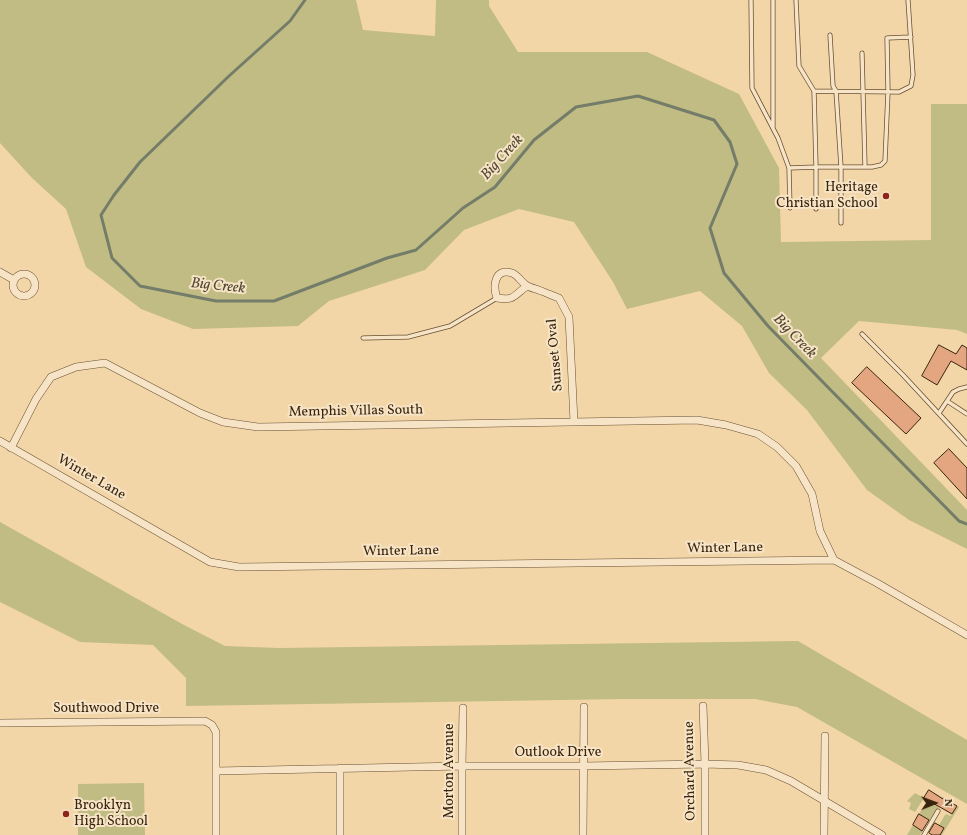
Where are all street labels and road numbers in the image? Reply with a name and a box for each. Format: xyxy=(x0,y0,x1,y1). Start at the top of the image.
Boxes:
street label: Sunset Oval xyxy=(544,318,568,392)
street label: Memphis Villas South xyxy=(289,402,423,422)
street label: Winter Lane xyxy=(54,452,128,504)
street label: Winter Lane xyxy=(687,540,763,558)
street label: Winter Lane xyxy=(363,543,439,561)
street label: Southwood Drive xyxy=(53,701,159,717)
street label: Orchard Avenue xyxy=(682,721,700,821)
street label: Morton Avenue xyxy=(442,723,458,819)
street label: Outlook Drive xyxy=(515,745,601,761)

